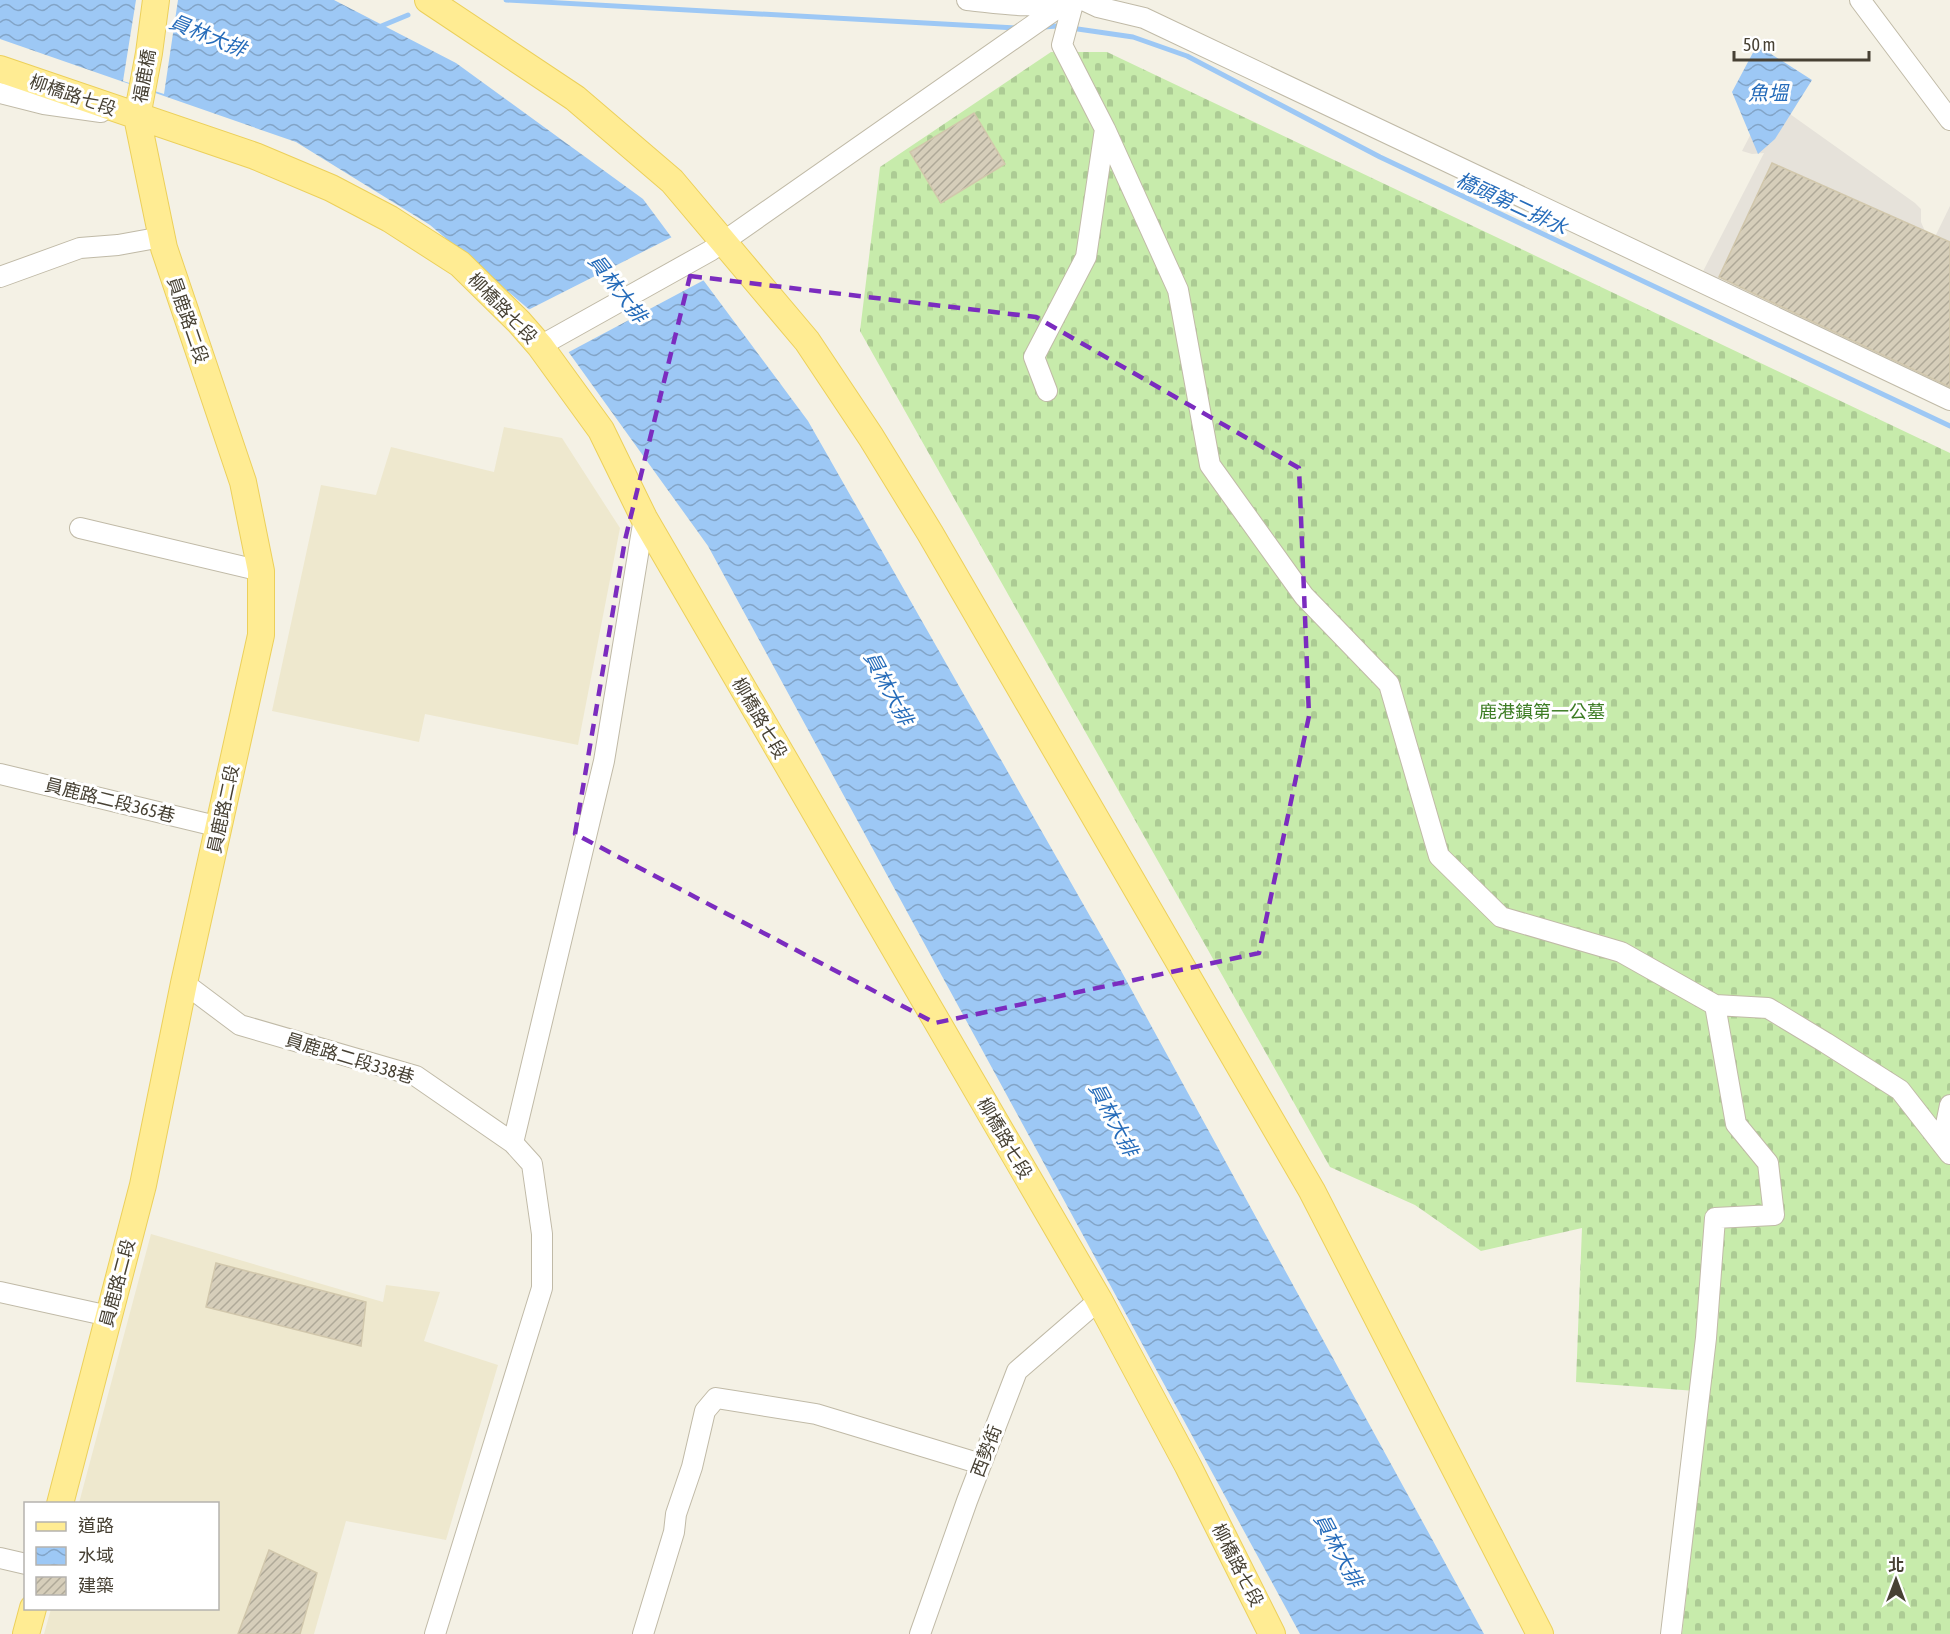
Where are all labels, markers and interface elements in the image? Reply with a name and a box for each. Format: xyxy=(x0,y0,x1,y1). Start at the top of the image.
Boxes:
water label: 員林大排 xyxy=(167,9,252,62)
scale bar xyxy=(1734,24,1869,62)
text: 50 m xyxy=(1743,34,1775,55)
street label: 福鹿橋 xyxy=(129,48,159,104)
street label: 柳橋路七段 xyxy=(27,70,119,120)
water label: 魚塭 xyxy=(1748,81,1790,104)
water label: 橋頭第二排水 xyxy=(1453,167,1572,239)
water label: 員林大排 xyxy=(584,249,654,329)
street label: 柳橋路七段 xyxy=(464,268,542,348)
street label: 員鹿路二段 xyxy=(163,274,213,366)
water label: 員林大排 xyxy=(860,647,919,731)
street label: 柳橋路七段 xyxy=(728,674,792,762)
park label: 鹿港鎮第一公墓 xyxy=(1479,701,1605,722)
street label: 員鹿路二段 xyxy=(203,763,243,855)
street label: 員鹿路二段365巷 xyxy=(43,774,177,826)
street label: 員鹿路二段338巷 xyxy=(283,1028,417,1088)
water label: 員林大排 xyxy=(1085,1078,1144,1162)
street label: 柳橋路七段 xyxy=(973,1094,1037,1182)
street label: 員鹿路二段 xyxy=(95,1237,139,1329)
street label: 西勢街 xyxy=(967,1422,1005,1480)
legend xyxy=(24,1502,219,1610)
water label: 員林大排 xyxy=(1310,1509,1369,1593)
text: 道路 xyxy=(78,1515,114,1536)
street label: 柳橋路七段 xyxy=(1208,1520,1268,1610)
text: 水域 xyxy=(78,1545,114,1566)
north arrow xyxy=(1866,1550,1926,1610)
text: 北 xyxy=(1888,1556,1904,1574)
text: 建築 xyxy=(78,1575,114,1596)

